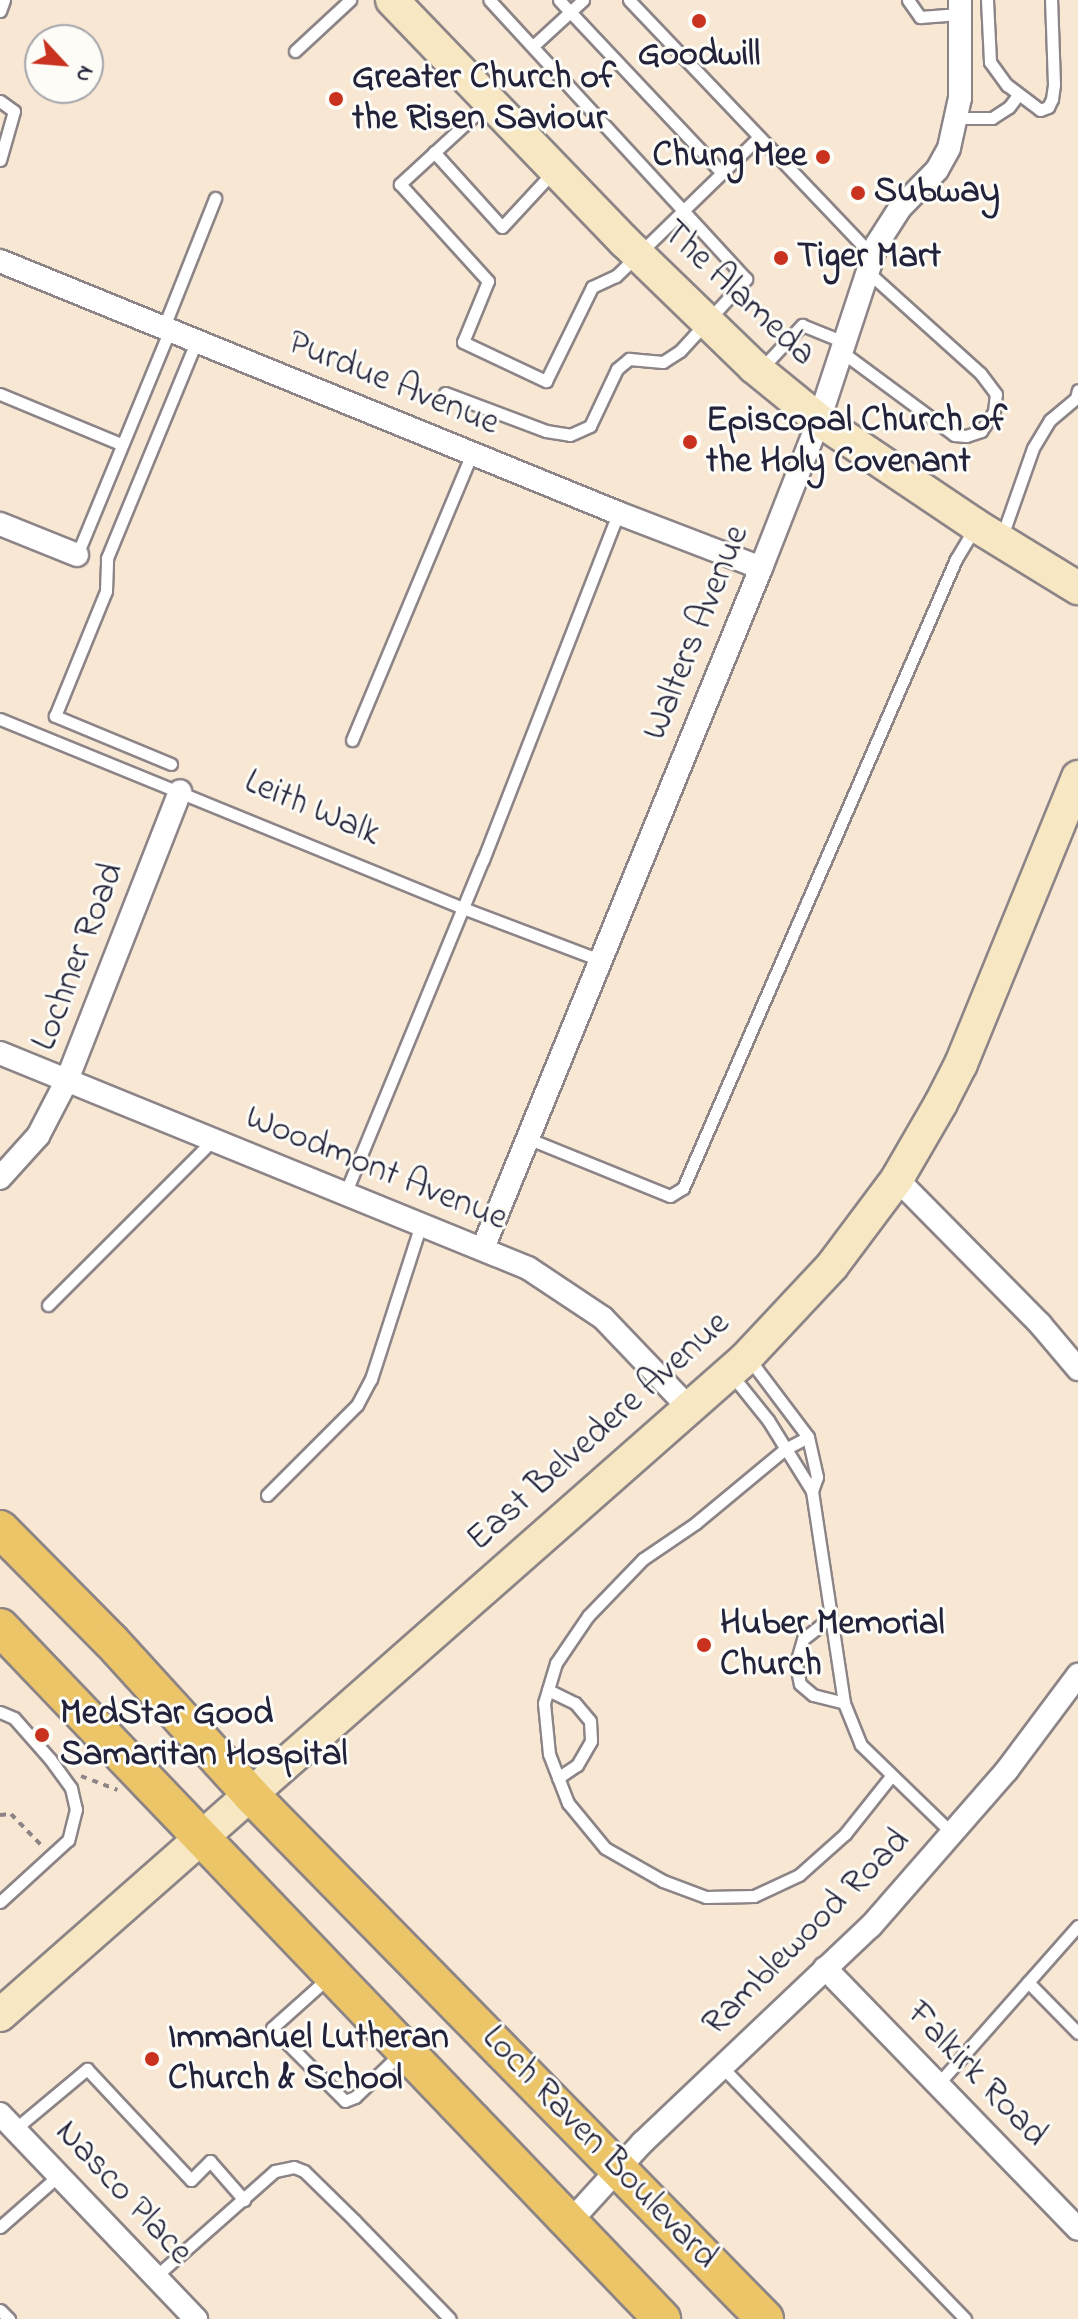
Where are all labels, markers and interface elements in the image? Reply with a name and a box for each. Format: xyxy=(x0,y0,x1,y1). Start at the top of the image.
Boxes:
marker: Goodwill xyxy=(690,12,708,30)
north arrow xyxy=(24,24,104,104)
place label: Goodwill xyxy=(638,34,760,78)
place label: Greater Church of the Risen Saviour xyxy=(352,56,616,141)
text: N xyxy=(66,60,101,87)
marker: Greater Church of the Risen Saviour xyxy=(327,90,345,108)
place label: Chung Mee xyxy=(653,135,807,179)
marker: Chung Mee xyxy=(814,148,832,166)
place label: Subway xyxy=(874,171,1000,215)
marker: Subway xyxy=(849,184,867,202)
street label: The Alameda xyxy=(652,212,824,376)
place label: Tiger Mart xyxy=(797,236,941,280)
marker: Tiger Mart xyxy=(772,249,790,267)
street label: Purdue Avenue xyxy=(281,322,505,446)
place label: Episcopal Church of the Holy Covenant xyxy=(706,399,1007,484)
marker: Episcopal Church of the Holy Covenant xyxy=(681,433,699,451)
street label: Walters Avenue xyxy=(634,519,760,747)
street label: Leith Walk xyxy=(238,761,386,857)
street label: Lochner Road xyxy=(23,857,135,1057)
street label: Woodmont Avenue xyxy=(239,1097,513,1241)
street label: East Belvedere Avenue xyxy=(459,1303,739,1561)
place label: Huber Memorial Church xyxy=(720,1602,944,1687)
marker: Huber Memorial Church xyxy=(695,1636,713,1654)
place label: MedStar Good Samaritan Hospital xyxy=(60,1692,347,1777)
marker: MedStar Good Samaritan Hospital xyxy=(31,1724,53,1746)
street label: Ramblewood Road xyxy=(694,1820,920,2046)
street label: Falkirk Road xyxy=(896,1993,1056,2157)
place label: Immanuel Lutheran Church & School xyxy=(168,2016,449,2101)
street label: Loch Raven Boulevard xyxy=(472,2017,726,2279)
marker: Immanuel Lutheran Church & School xyxy=(143,2050,161,2068)
street label: Nasco Place xyxy=(45,2112,201,2274)

